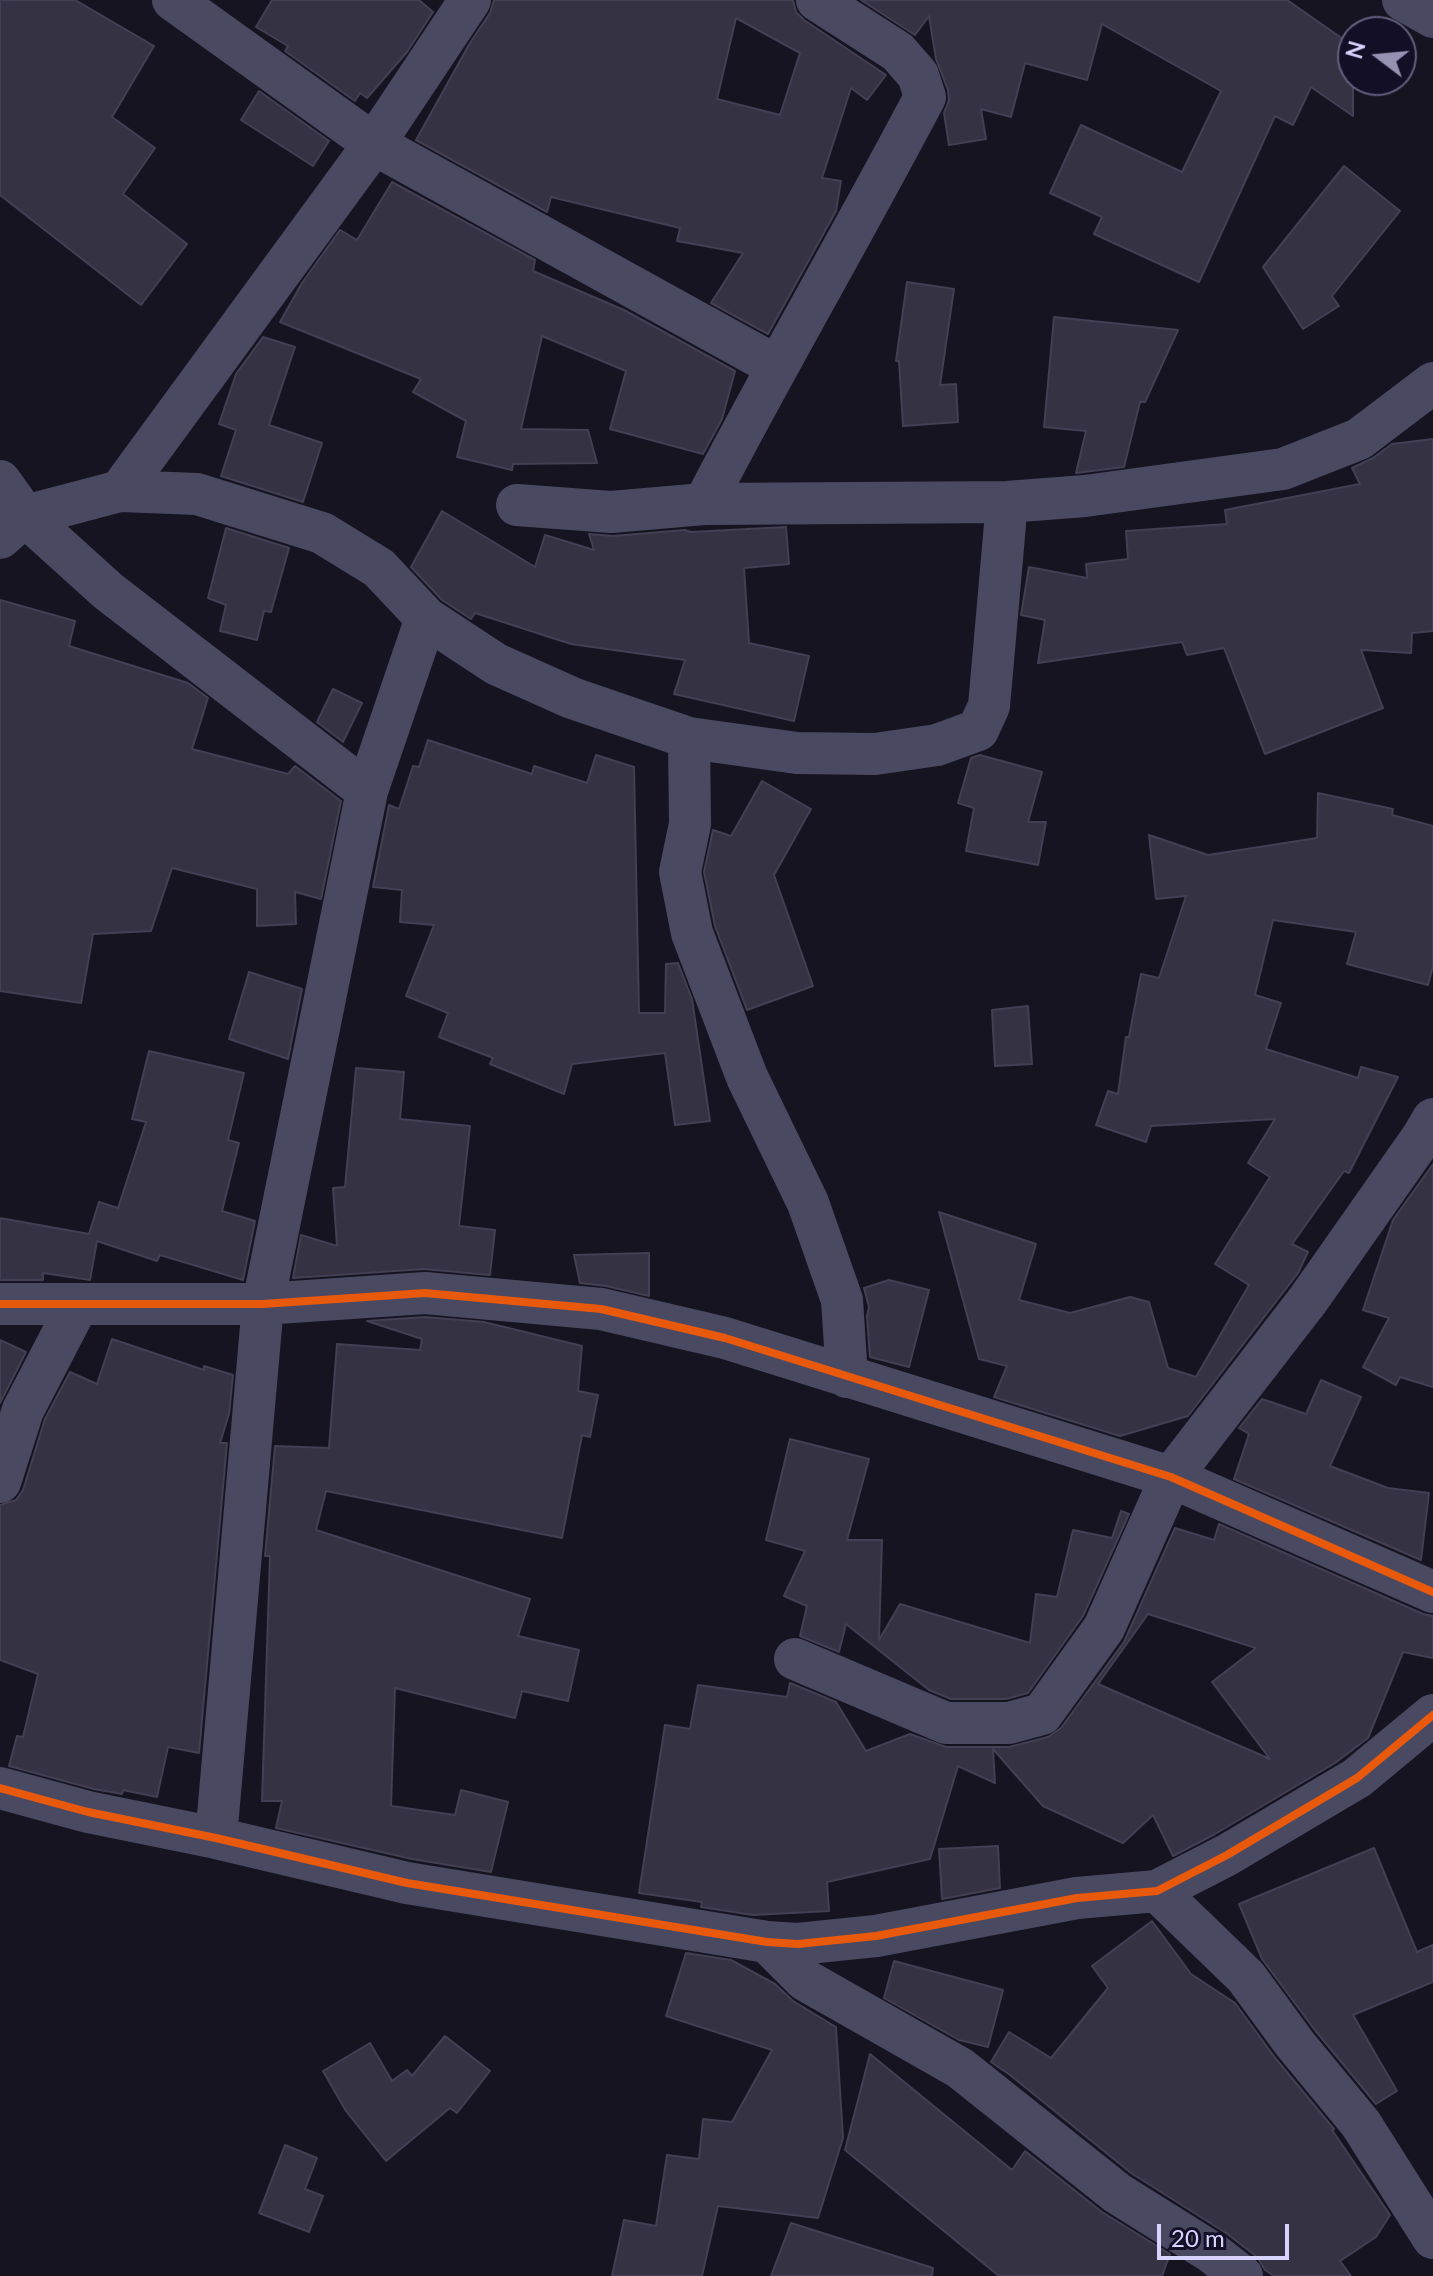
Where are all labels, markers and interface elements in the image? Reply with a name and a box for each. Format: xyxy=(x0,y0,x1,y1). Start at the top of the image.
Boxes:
north arrow xyxy=(1337,16,1417,96)
text: N xyxy=(1340,38,1371,62)
scale bar xyxy=(1161,2208,1293,2258)
text: 20 m xyxy=(1171,2223,1225,2252)

